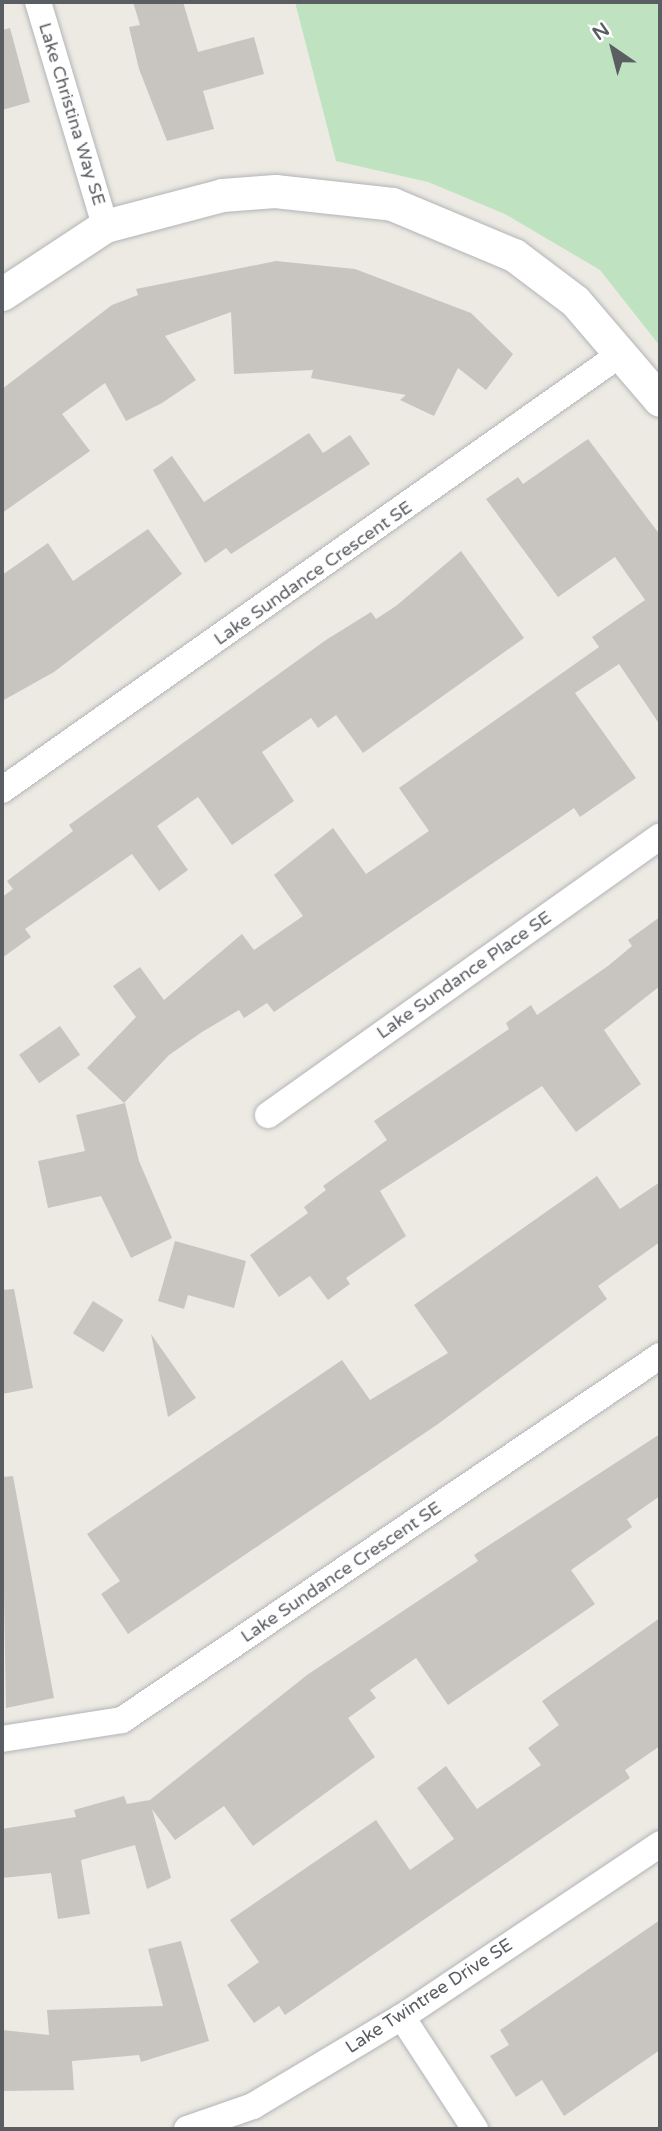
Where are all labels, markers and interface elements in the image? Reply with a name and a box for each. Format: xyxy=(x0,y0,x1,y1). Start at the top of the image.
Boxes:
north arrow xyxy=(578,14,648,84)
text: N xyxy=(588,18,614,45)
street label: Lake Christina Way SE xyxy=(34,20,110,208)
street label: Lake Sundance Crescent SE xyxy=(210,496,416,650)
street label: Lake Sundance Place SE xyxy=(373,906,555,1044)
street label: Lake Sundance Crescent SE xyxy=(237,1497,445,1647)
street label: Lake Twintree Drive SE xyxy=(342,1934,516,2058)

